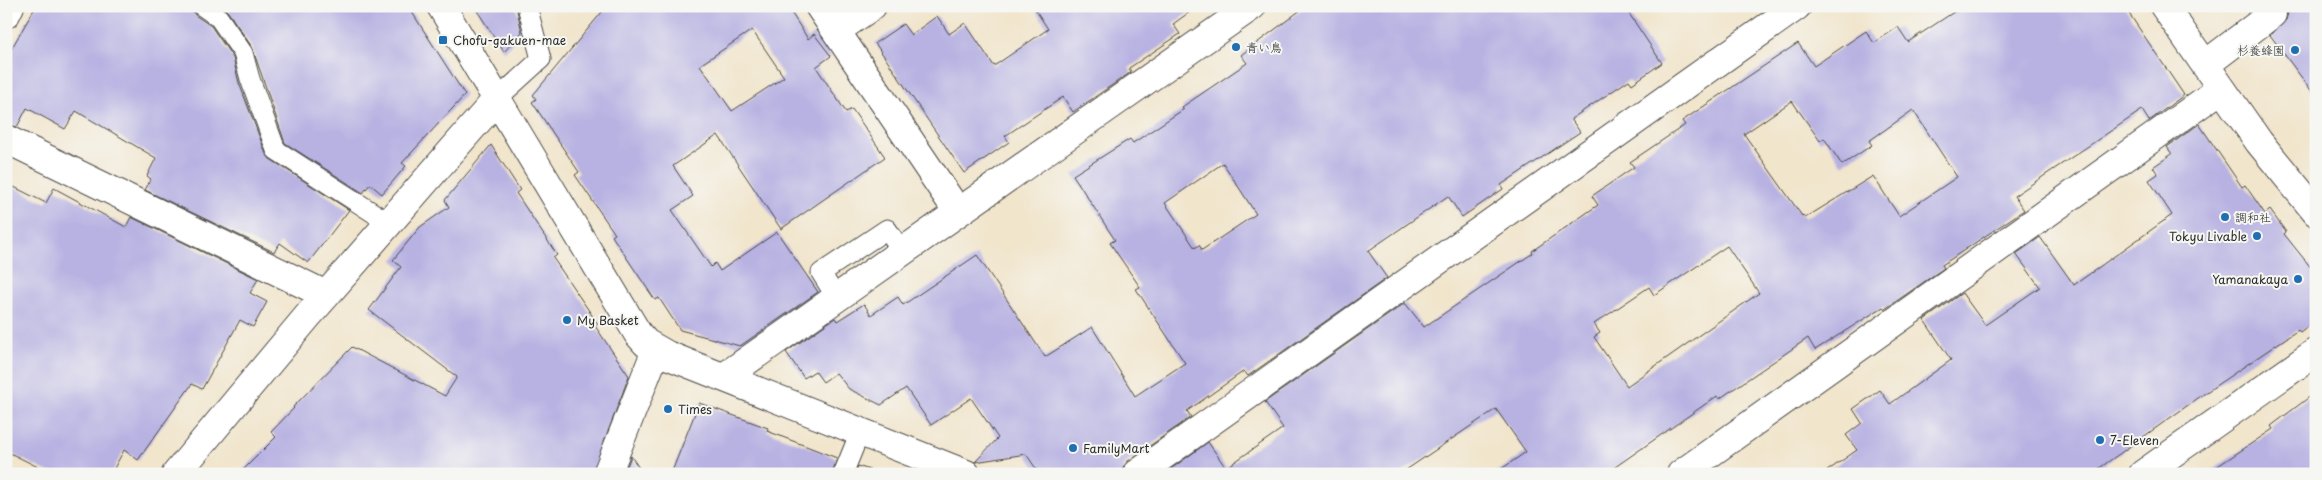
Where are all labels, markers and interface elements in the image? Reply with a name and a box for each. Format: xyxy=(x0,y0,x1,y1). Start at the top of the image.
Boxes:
place label: Chofu-gakuen-mae xyxy=(453,31,566,49)
marker: Chofu-gakuen-mae xyxy=(437,34,449,46)
place label: 青い鳥 xyxy=(1246,38,1282,56)
marker: 青い鳥 xyxy=(1230,41,1242,53)
place label: 杉養蜂園 xyxy=(2237,41,2285,59)
marker: 杉養蜂園 xyxy=(2289,44,2301,56)
place label: 調和社 xyxy=(2235,208,2271,226)
marker: 調和社 xyxy=(2219,211,2231,223)
place label: Tokyu Livable xyxy=(2169,227,2247,245)
marker: Tokyu Livable xyxy=(2251,230,2263,242)
place label: Yamanakaya xyxy=(2212,270,2288,288)
marker: Yamanakaya xyxy=(2292,273,2304,285)
place label: My Basket xyxy=(577,311,639,329)
marker: My Basket xyxy=(561,314,573,326)
place label: Times xyxy=(678,400,712,418)
marker: Times xyxy=(662,403,674,415)
place label: 7-Eleven xyxy=(2110,431,2159,449)
marker: 7-Eleven xyxy=(2094,434,2106,446)
place label: FamilyMart xyxy=(1083,439,1149,457)
marker: FamilyMart xyxy=(1067,442,1079,454)

